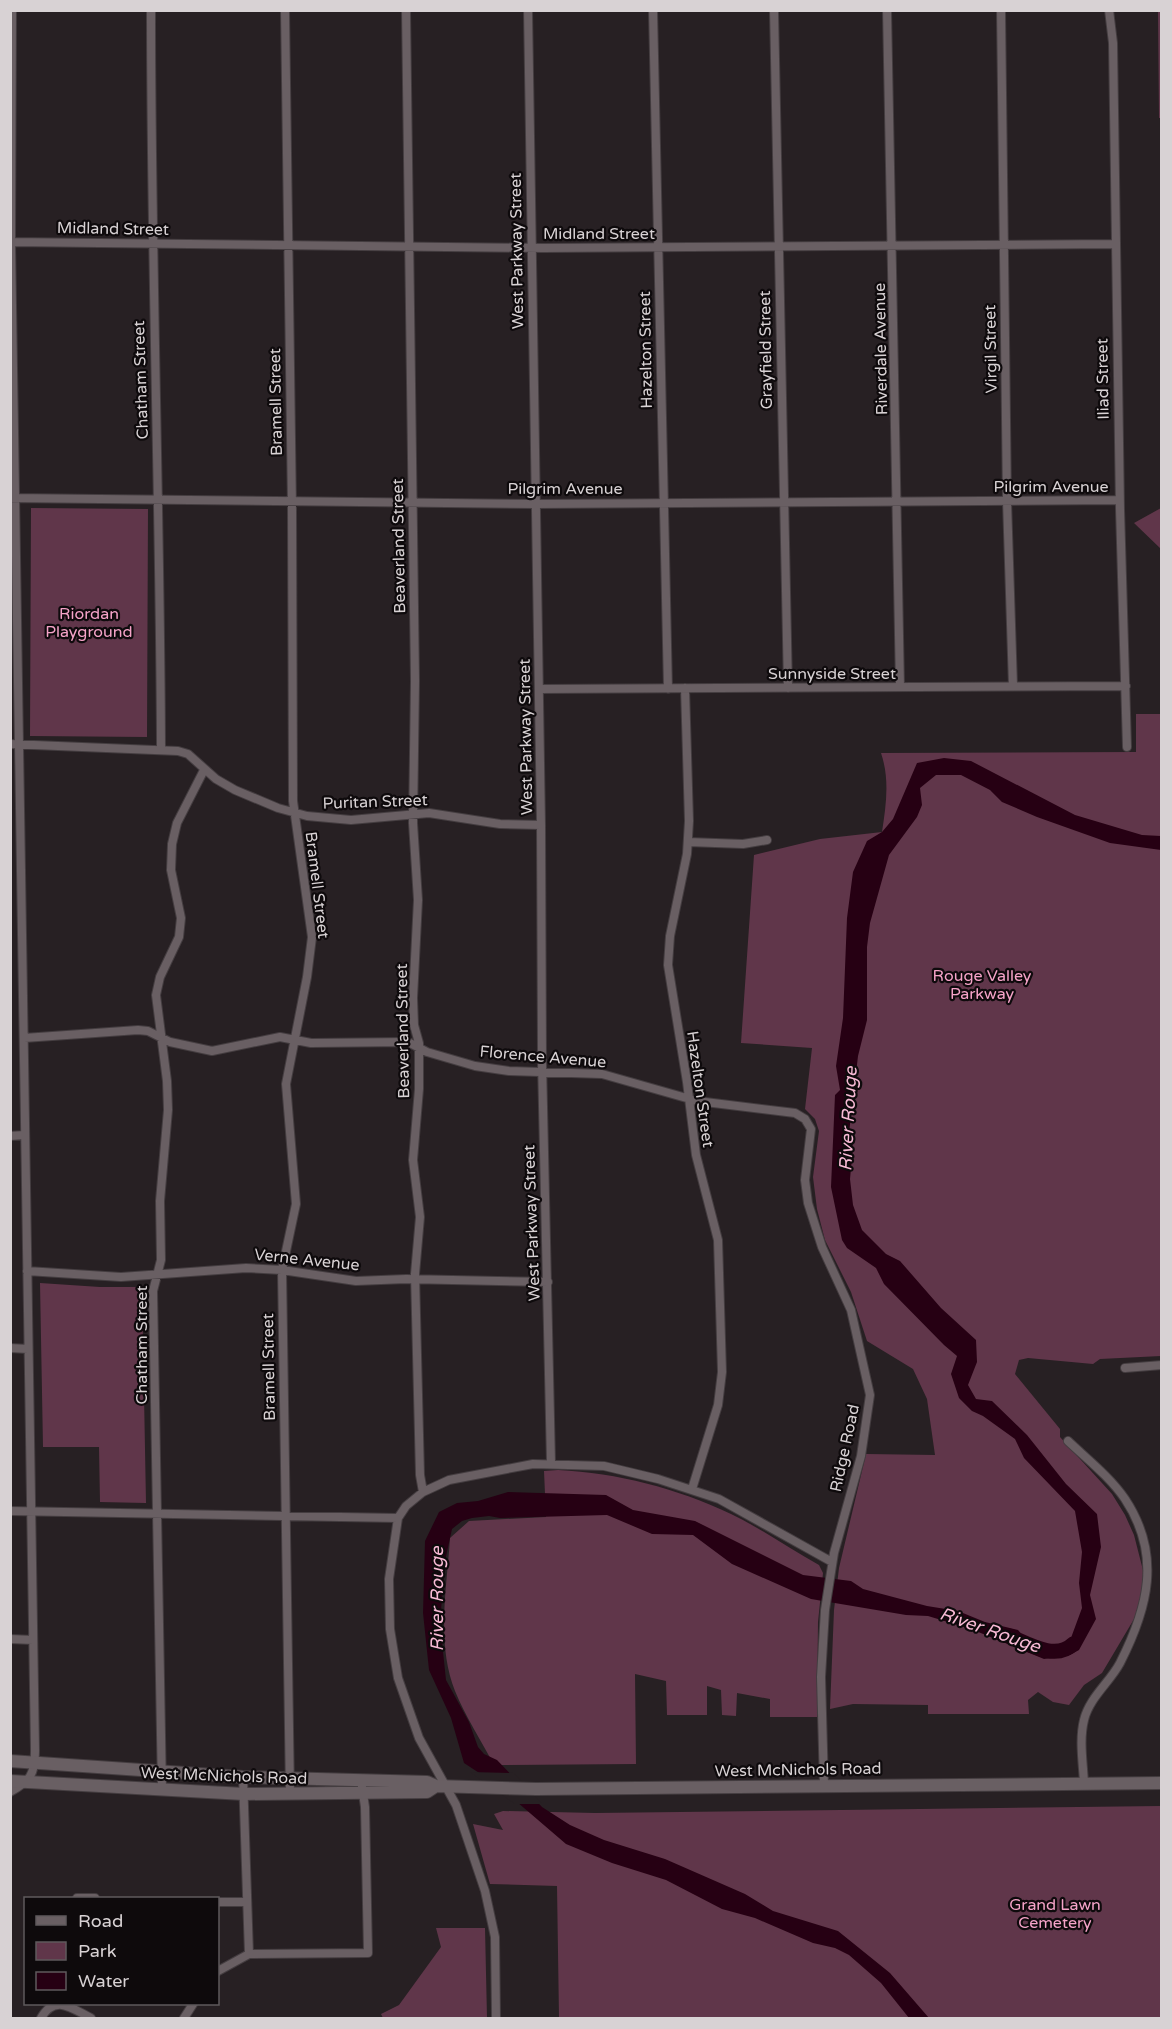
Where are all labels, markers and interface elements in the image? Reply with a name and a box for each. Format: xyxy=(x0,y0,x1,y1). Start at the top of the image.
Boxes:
street label: West Parkway Street xyxy=(506,173,528,329)
street label: Midland Street xyxy=(57,218,169,240)
street label: Midland Street xyxy=(543,224,655,244)
street label: Riverdale Avenue xyxy=(870,283,892,415)
street label: Grayfield Street xyxy=(755,290,777,410)
street label: Hazelton Street xyxy=(635,291,657,409)
street label: Virgil Street xyxy=(980,304,1002,394)
street label: Chatham Street xyxy=(129,320,153,440)
street label: Iliad Street xyxy=(1092,338,1114,420)
street label: Bramell Street xyxy=(265,348,287,456)
street label: Pilgrim Avenue xyxy=(994,477,1108,497)
street label: Beaverland Street xyxy=(388,478,410,614)
street label: Pilgrim Avenue xyxy=(508,479,622,499)
park label: Riordan Playground xyxy=(45,604,133,642)
street label: West Parkway Street xyxy=(515,659,537,815)
street label: Sunnyside Street xyxy=(768,664,896,684)
street label: Puritan Street xyxy=(322,790,428,814)
street label: Bramell Street xyxy=(301,830,333,940)
street label: Beaverland Street xyxy=(392,963,414,1099)
park label: Rouge Valley Parkway xyxy=(933,966,1032,1004)
street label: Hazelton Street xyxy=(682,1030,718,1149)
street label: Florence Avenue xyxy=(479,1042,607,1072)
water label: River Rouge xyxy=(834,1065,862,1172)
street label: West Parkway Street xyxy=(519,1144,545,1302)
street label: Verne Avenue xyxy=(253,1245,360,1275)
street label: Chatham Street xyxy=(132,1285,152,1405)
street label: Bramell Street xyxy=(258,1313,280,1421)
street label: Ridge Road xyxy=(826,1403,864,1494)
water label: River Rouge xyxy=(426,1546,448,1651)
water label: River Rouge xyxy=(937,1603,1044,1658)
street label: West McNichols Road xyxy=(714,1759,882,1781)
street label: West McNichols Road xyxy=(140,1763,308,1789)
park label: Grand Lawn Cemetery xyxy=(1009,1895,1101,1933)
legend xyxy=(24,1897,219,2005)
text: Road xyxy=(78,1910,123,1932)
text: Park xyxy=(78,1940,117,1962)
text: Water xyxy=(78,1970,129,1992)

